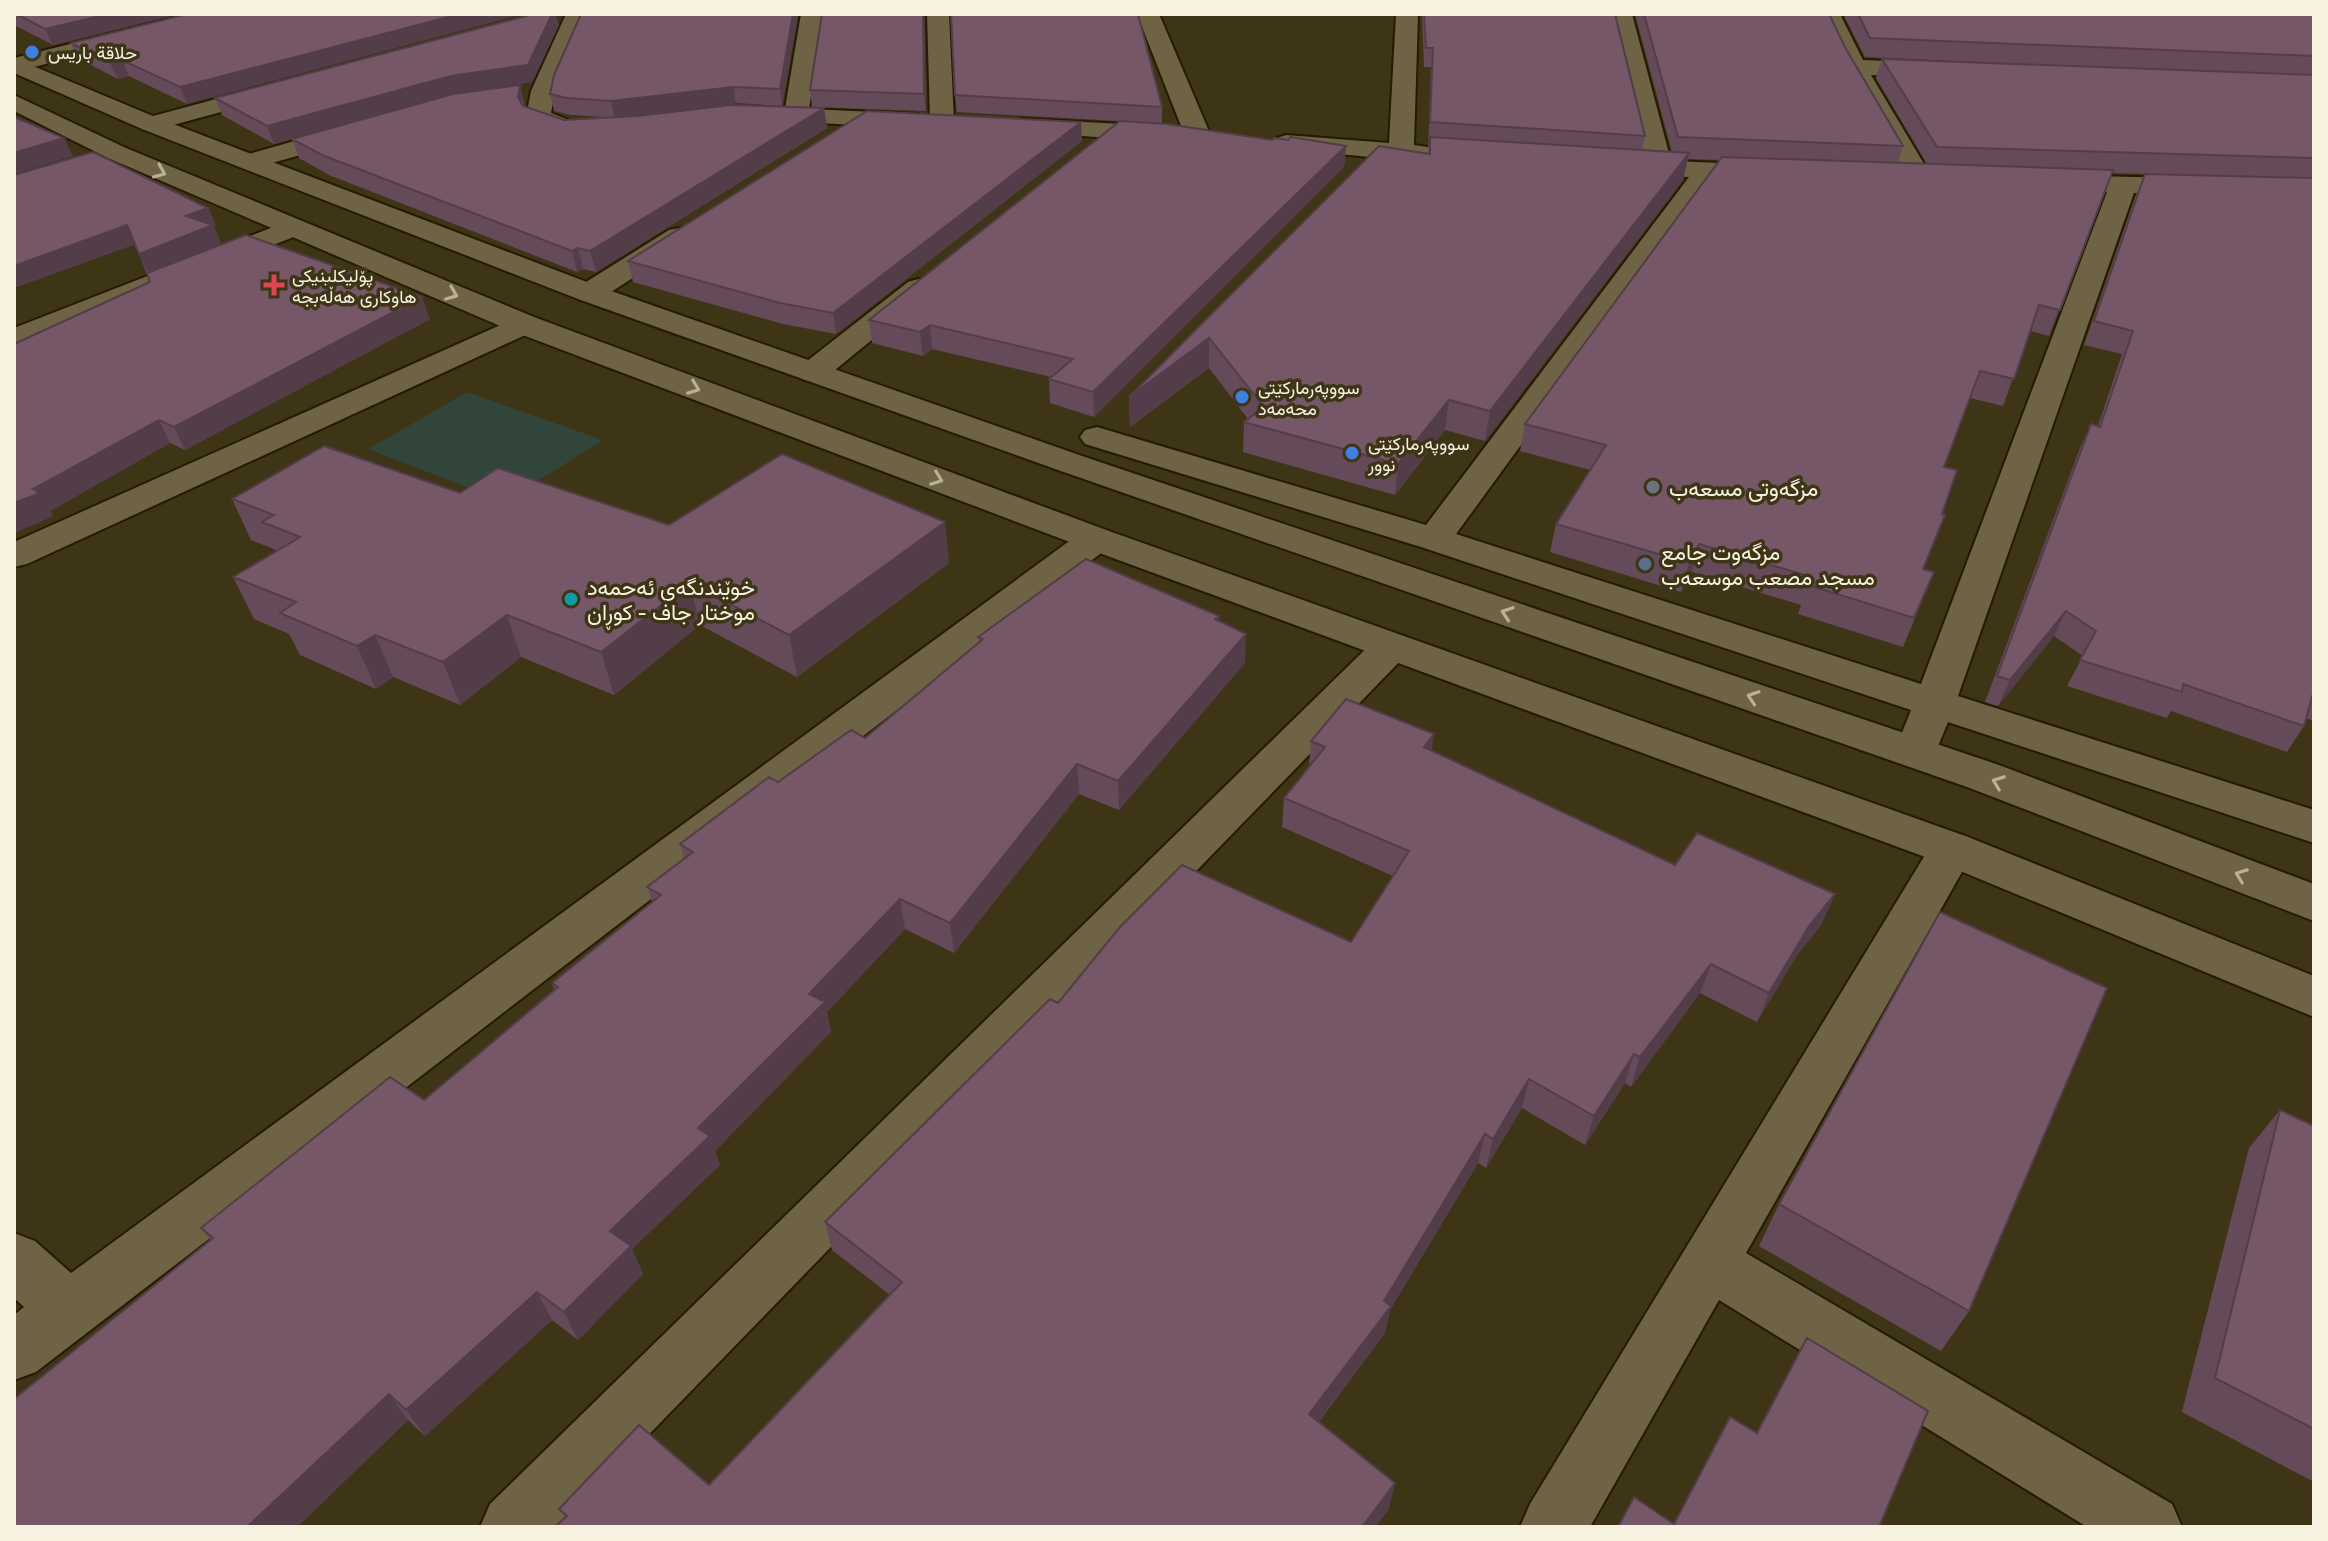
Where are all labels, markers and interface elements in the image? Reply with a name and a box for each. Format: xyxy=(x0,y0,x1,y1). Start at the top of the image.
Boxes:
place label: حلاقة باریس xyxy=(48,41,137,64)
marker: حلاقة باریس xyxy=(23,43,41,61)
one-way arrow xyxy=(152,162,167,178)
place label: پۆلیکلینیکی هاوکاری هەڵەبجە xyxy=(292,264,417,308)
marker: پۆلیکلینیکی هاوکاری هەڵەبجە xyxy=(263,274,285,296)
one-way arrow xyxy=(443,285,458,301)
place label: سووپەرمارکێتی محەمەد xyxy=(1258,376,1359,419)
one-way arrow xyxy=(686,378,700,395)
marker: سووپەرمارکێتی محەمەد xyxy=(1233,388,1251,406)
place label: سووپەرمارکێتی نوور xyxy=(1367,432,1469,476)
marker: سووپەرمارکێتی نوور xyxy=(1343,444,1361,462)
one-way arrow xyxy=(930,469,944,486)
place label: مزگەوتی مسعەب xyxy=(1669,474,1818,502)
marker: مزگەوتی مسعەب xyxy=(1644,478,1662,496)
place label: مزگەوت جامع مسجد مصعب موسعەب xyxy=(1661,538,1875,591)
marker: مزگەوت جامع مسجد مصعب موسعەب xyxy=(1636,555,1654,573)
place label: خوێندنگەی ئەحمەد موختار جاف - کوڕان xyxy=(587,573,755,630)
marker: خوێندنگەی ئەحمەد موختار جاف - کوڕان xyxy=(562,590,580,608)
one-way arrow xyxy=(1500,607,1514,623)
one-way arrow xyxy=(1746,691,1760,707)
one-way arrow xyxy=(1992,775,2006,792)
one-way arrow xyxy=(2235,868,2249,885)

